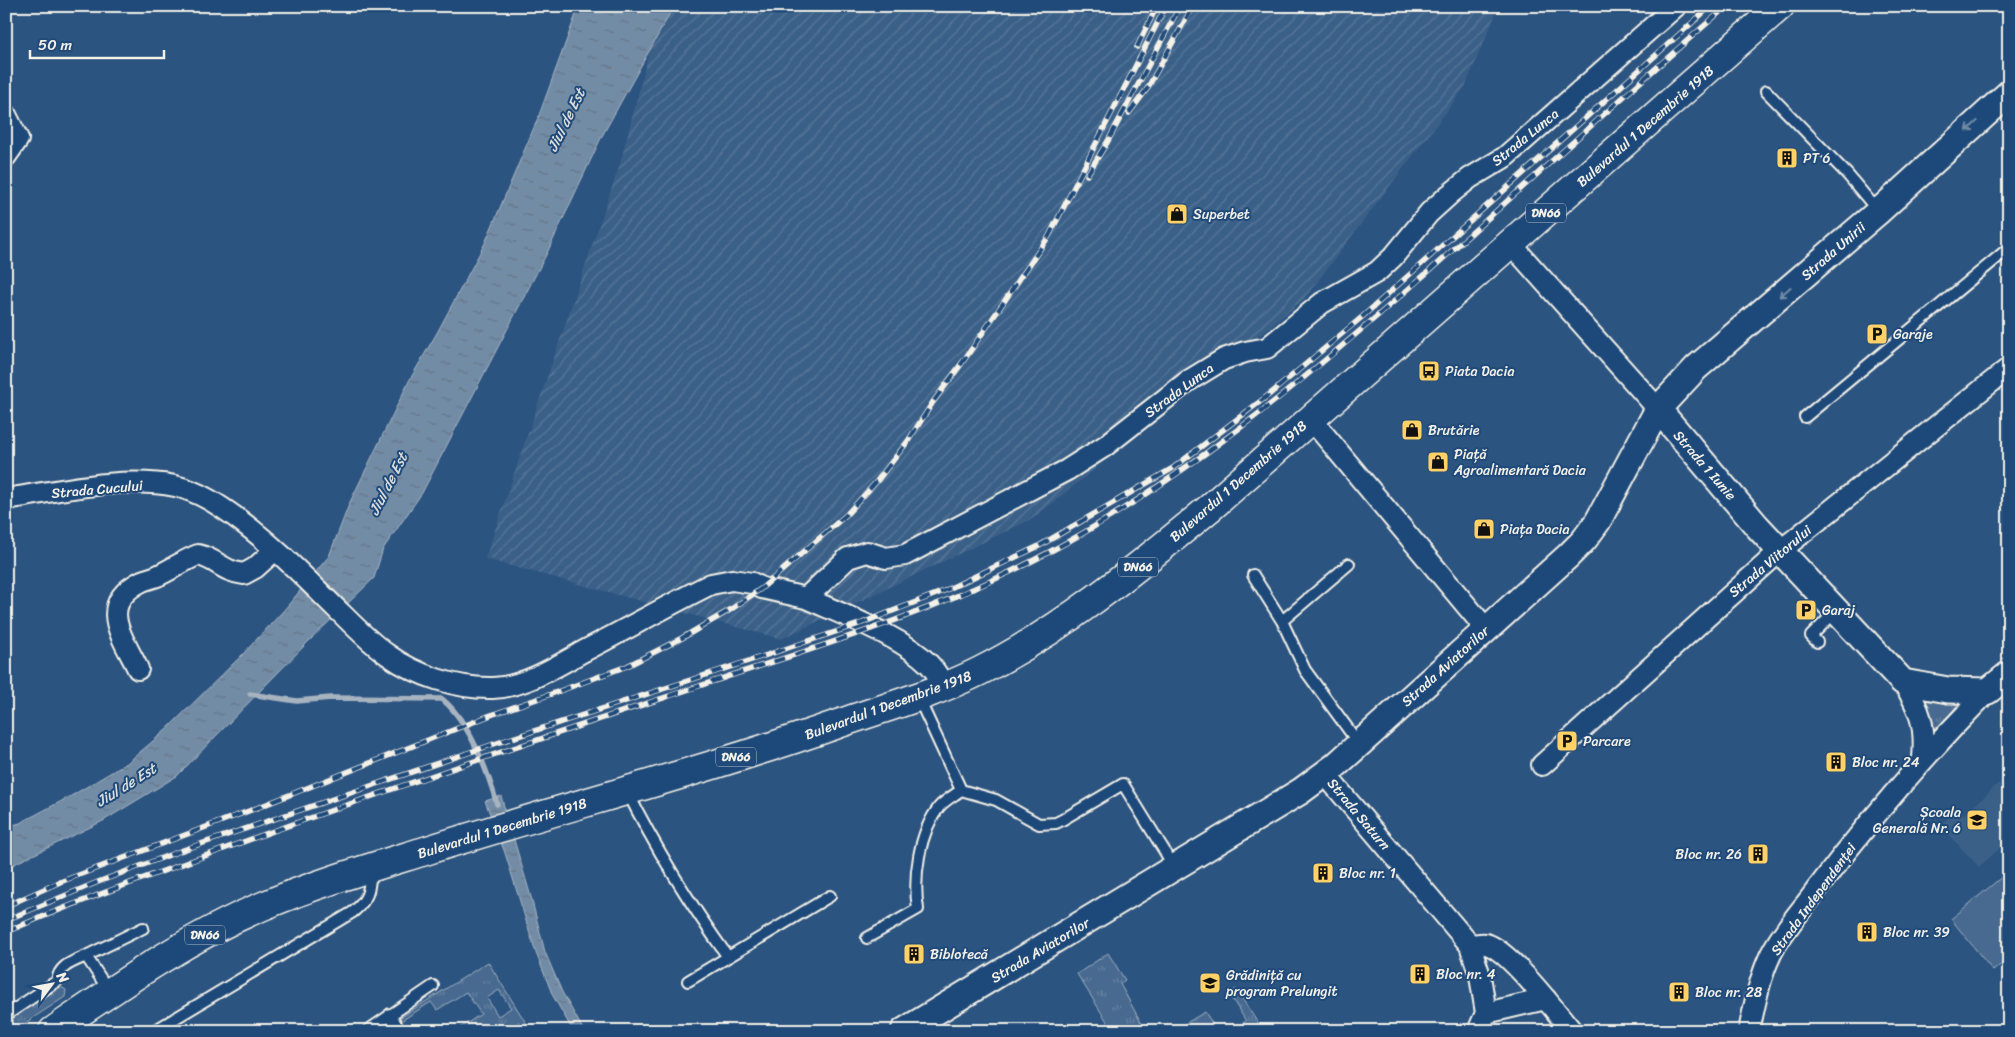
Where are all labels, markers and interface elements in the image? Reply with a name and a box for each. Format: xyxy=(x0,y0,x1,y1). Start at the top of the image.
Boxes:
scale bar xyxy=(30,28,164,60)
text: 50 m xyxy=(38,32,73,58)
street label: Bulevardul 1 Decembrie 1918 xyxy=(1571,59,1720,194)
water label: Jiul de Est xyxy=(540,83,593,156)
street label: Strada Lunca xyxy=(1486,102,1565,173)
one-way arrow xyxy=(1966,120,1979,132)
building icon: PT 6 xyxy=(1775,146,1799,170)
place label: PT 6 xyxy=(1803,146,1831,171)
shop icon: Superbet xyxy=(1165,202,1189,226)
place label: Superbet xyxy=(1193,202,1250,227)
road number: DN66 xyxy=(1526,204,1566,222)
street label: Strada Unirii xyxy=(1795,215,1873,287)
one-way arrow xyxy=(1779,286,1792,297)
parking icon: Garaje xyxy=(1865,322,1889,346)
place label: Garaje xyxy=(1893,322,1933,347)
street label: Strada Lunca xyxy=(1139,356,1220,424)
bus stop icon: Piata Dacia xyxy=(1417,359,1441,383)
place label: Piata Dacia xyxy=(1445,359,1514,384)
street label: Bulevardul 1 Decembrie 1918 xyxy=(1164,414,1313,549)
shop icon: Brutărie xyxy=(1400,418,1424,442)
place label: Brutărie xyxy=(1428,418,1480,443)
street label: Strada 1 Iunie xyxy=(1667,424,1743,506)
place label: Piață Agroalimentară Dacia xyxy=(1453,442,1587,483)
water label: Jiul de Est xyxy=(361,447,416,520)
shop icon: Piață Agroalimentară Dacia xyxy=(1426,450,1450,474)
street label: Strada Cucului xyxy=(50,473,145,506)
shop icon: Piața Dacia xyxy=(1472,517,1496,541)
place label: Piața Dacia xyxy=(1500,517,1569,542)
street label: Strada Viitorului xyxy=(1723,518,1819,604)
road number: DN66 xyxy=(1118,558,1158,576)
parking icon: Garaj xyxy=(1794,598,1818,622)
place label: Garaj xyxy=(1822,598,1856,623)
street label: Strada Aviatorilor xyxy=(1395,619,1496,713)
street label: Bulevardul 1 Decembrie 1918 xyxy=(801,663,976,747)
parking icon: Parcare xyxy=(1555,729,1579,753)
place label: Parcare xyxy=(1583,729,1631,754)
road number: DN66 xyxy=(716,748,756,766)
building icon: Bloc nr. 24 xyxy=(1824,750,1848,774)
place label: Bloc nr. 24 xyxy=(1852,750,1920,775)
water label: Jiul de Est xyxy=(91,755,163,814)
street label: Strada Saturn xyxy=(1321,772,1397,857)
street label: Bulevardul 1 Decembrie 1918 xyxy=(414,791,590,866)
place label: Școala Generală Nr. 6 xyxy=(1873,800,1961,841)
school or university icon: Școala Generală Nr. 6 xyxy=(1965,808,1989,832)
street label: Strada Independenței xyxy=(1764,837,1864,961)
place label: Bloc nr. 26 xyxy=(1675,842,1742,867)
building icon: Bloc nr. 26 xyxy=(1746,842,1770,866)
building icon: Bloc nr. 1 xyxy=(1311,861,1335,885)
place label: Bloc nr. 1 xyxy=(1339,861,1396,886)
street label: Strada Aviatorilor xyxy=(986,910,1096,990)
building icon: Bloc nr. 39 xyxy=(1855,920,1879,944)
place label: Bloc nr. 39 xyxy=(1883,920,1950,945)
road number: DN66 xyxy=(185,926,225,944)
building icon: Biblotecă xyxy=(902,942,926,966)
place label: Biblotecă xyxy=(930,942,989,967)
north arrow xyxy=(28,960,78,1010)
building icon: Bloc nr. 4 xyxy=(1408,962,1432,986)
place label: Bloc nr. 4 xyxy=(1436,962,1496,987)
place label: Grădiniță cu program Prelungit xyxy=(1225,963,1338,1004)
text: N xyxy=(49,966,76,988)
school or university icon: Grădiniță cu program Prelungit xyxy=(1198,971,1222,995)
building icon: Bloc nr. 28 xyxy=(1667,980,1691,1004)
place label: Bloc nr. 28 xyxy=(1695,980,1763,1005)

